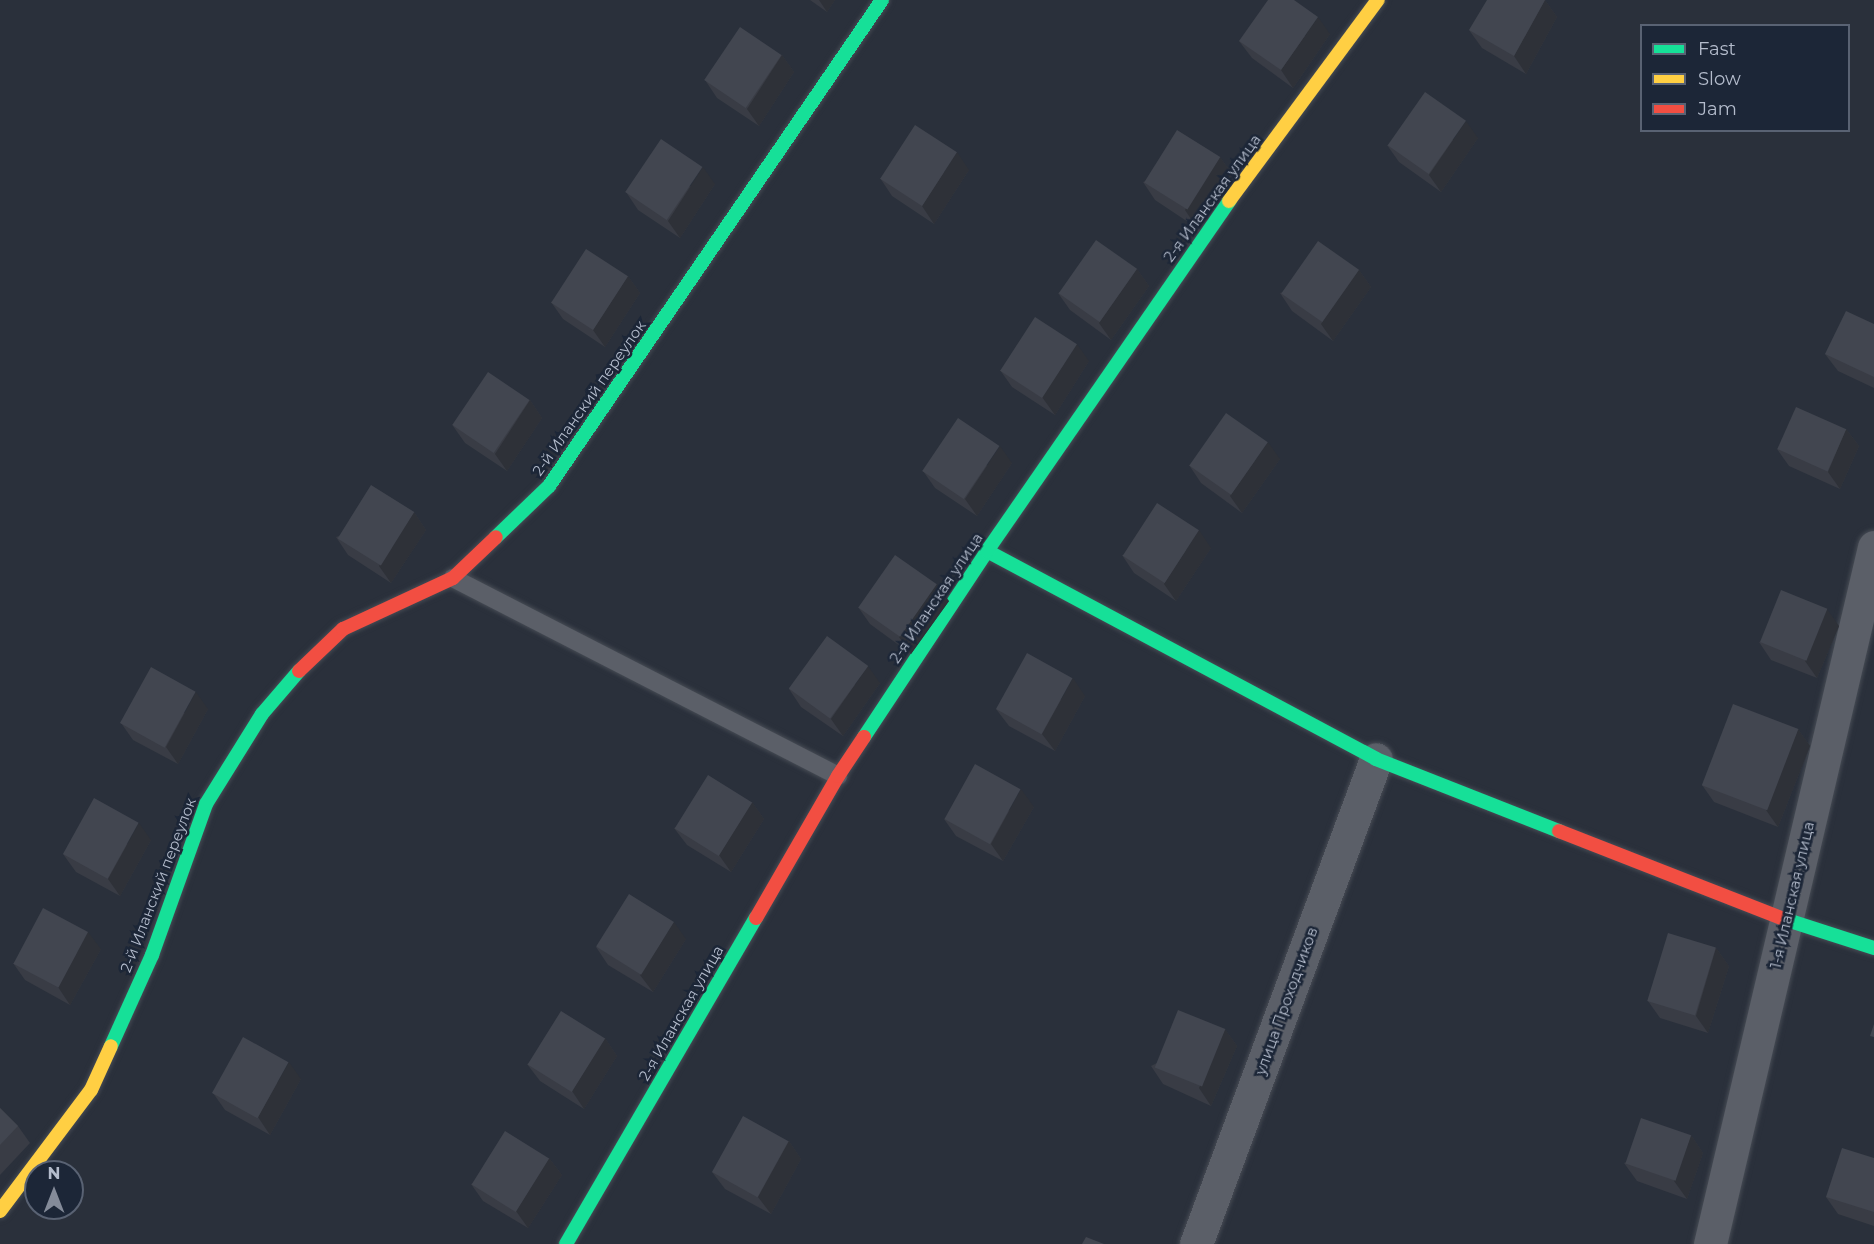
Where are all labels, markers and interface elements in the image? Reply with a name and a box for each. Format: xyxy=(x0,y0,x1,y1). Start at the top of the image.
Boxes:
legend xyxy=(1640,24,1850,132)
text: Fast xyxy=(1698,38,1736,60)
text: Slow xyxy=(1698,68,1741,90)
text: Jam xyxy=(1698,98,1737,120)
street label: 2-я Иланская улица xyxy=(1160,131,1264,265)
street label: 2-й Иланский переулок xyxy=(528,317,650,479)
street label: 2-я Иланская улица xyxy=(886,529,986,667)
street label: 2-й Иланский переулок xyxy=(116,795,200,975)
street label: 1-я Иланская улица xyxy=(1766,820,1818,970)
street label: улица Проходчиков xyxy=(1251,925,1321,1077)
street label: 2-я Иланская улица xyxy=(635,942,727,1084)
north arrow xyxy=(24,1160,84,1220)
text: N xyxy=(48,1164,60,1183)

